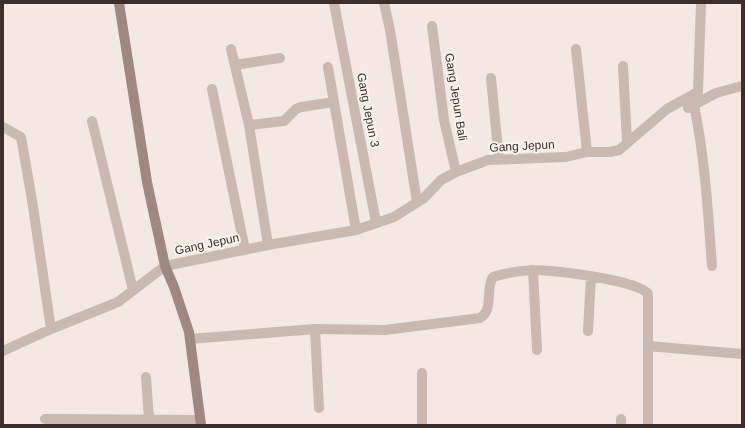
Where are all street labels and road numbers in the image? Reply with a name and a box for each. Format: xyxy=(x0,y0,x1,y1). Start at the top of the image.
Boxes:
street label: Gang Jepun Bali xyxy=(442,52,470,142)
street label: Gang Jepun 3 xyxy=(354,72,382,149)
street label: Gang Jepun xyxy=(489,137,555,155)
street label: Gang Jepun xyxy=(174,230,240,258)

